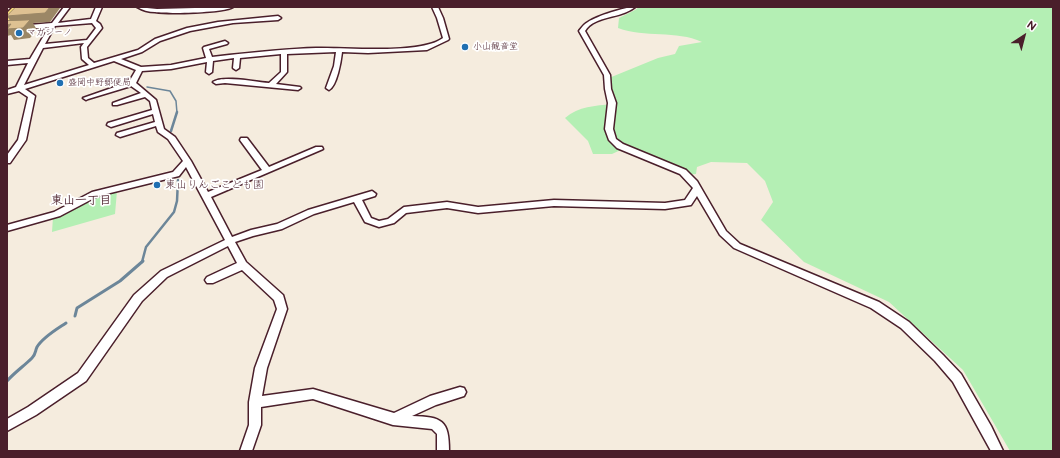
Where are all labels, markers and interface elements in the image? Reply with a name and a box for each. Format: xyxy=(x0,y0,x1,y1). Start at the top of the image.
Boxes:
north arrow xyxy=(1004,16,1044,56)
text: N xyxy=(1024,18,1039,34)
marker: マガジーノ xyxy=(14,28,24,38)
place label: マガジーノ xyxy=(27,28,72,38)
marker: 小山観音堂 xyxy=(460,42,470,52)
place label: 小山観音堂 xyxy=(473,42,518,52)
marker: 盛岡中野郵便局 xyxy=(55,78,65,88)
place label: 盛岡中野郵便局 xyxy=(68,78,131,88)
place label: 東山りんごこども園 xyxy=(165,178,264,192)
marker: 東山りんごこども園 xyxy=(152,180,162,190)
district label: 東山一丁目 xyxy=(51,194,111,208)

